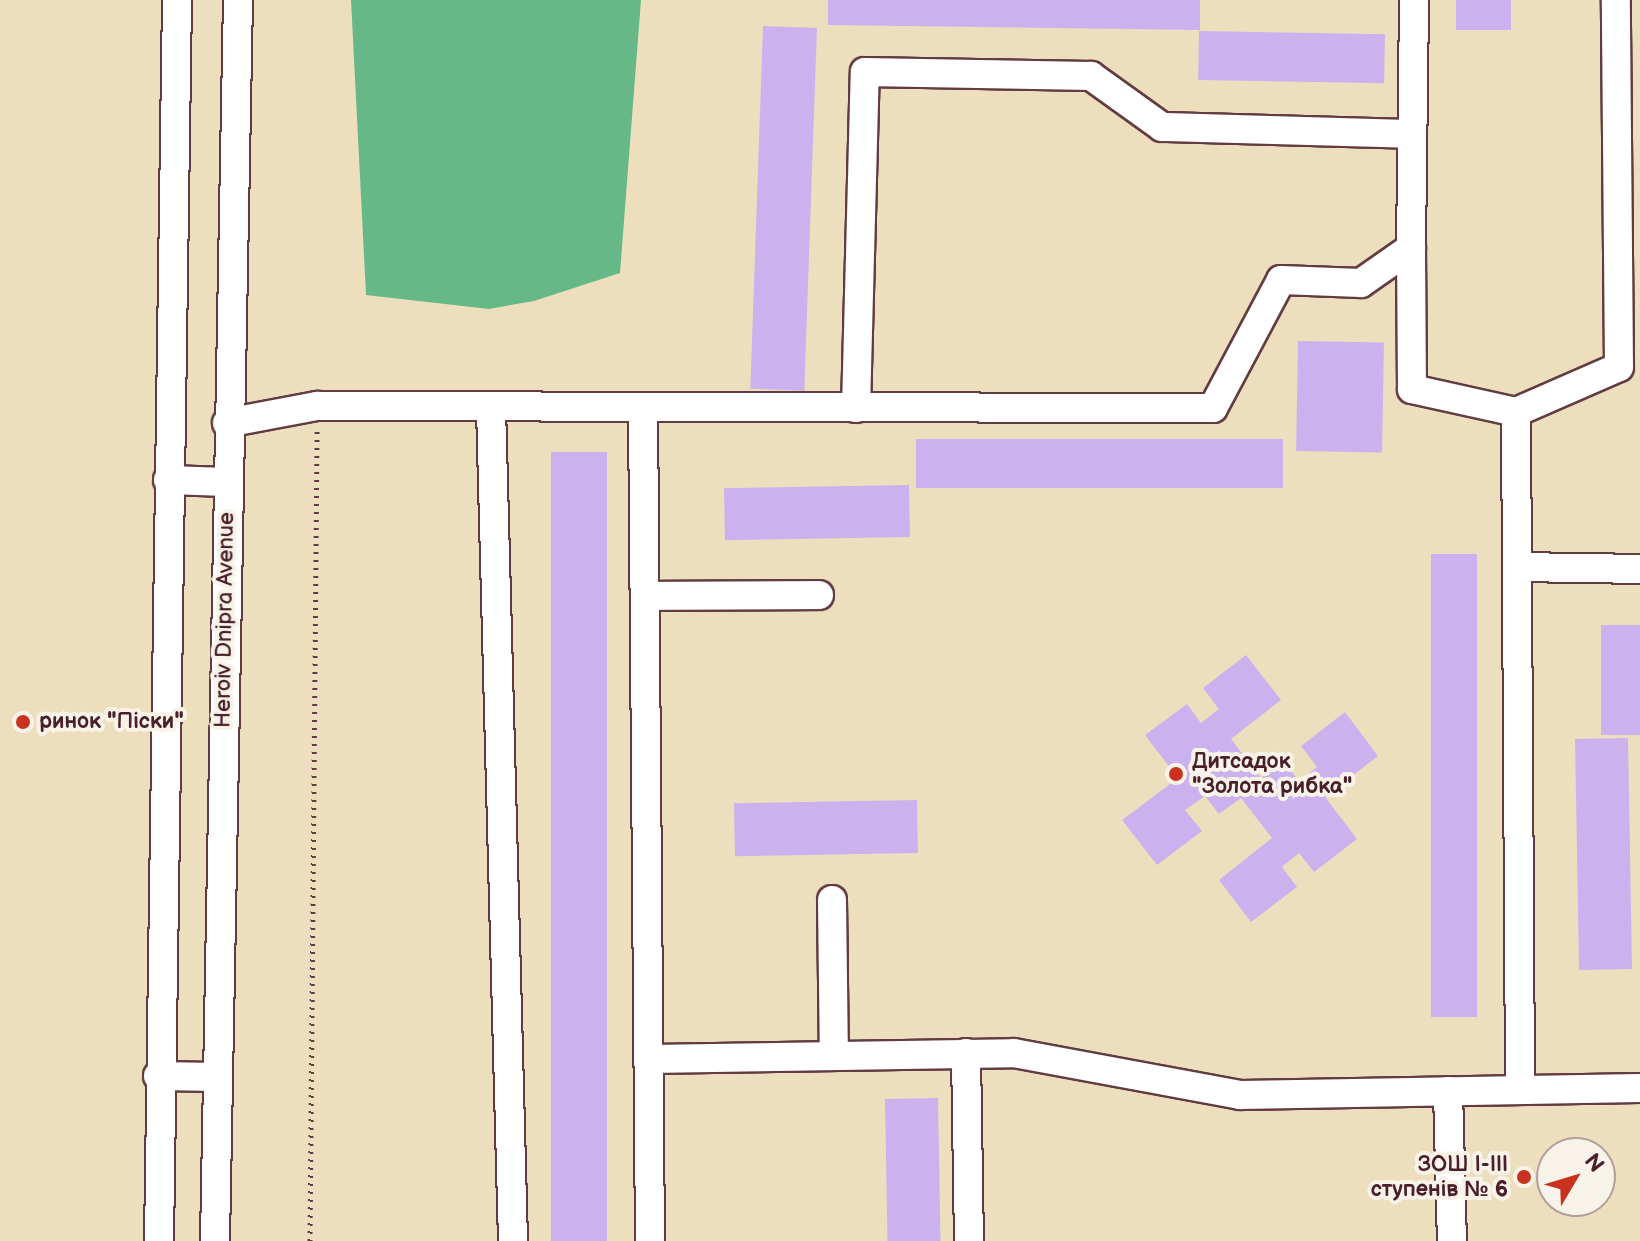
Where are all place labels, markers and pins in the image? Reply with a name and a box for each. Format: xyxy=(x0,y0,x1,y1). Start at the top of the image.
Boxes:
place label: ринок "Піски" xyxy=(39,709,184,735)
marker: ринок "Піски" xyxy=(14,713,32,731)
place label: Дитсадок "Золота рибка" xyxy=(1192,748,1352,800)
marker: Дитсадок "Золота рибка" xyxy=(1167,765,1185,783)
place label: ЗОШ І-ІІІ ступенів № 6 xyxy=(1371,1151,1508,1202)
marker: ЗОШ І-ІІІ ступенів № 6 xyxy=(1515,1168,1533,1186)

